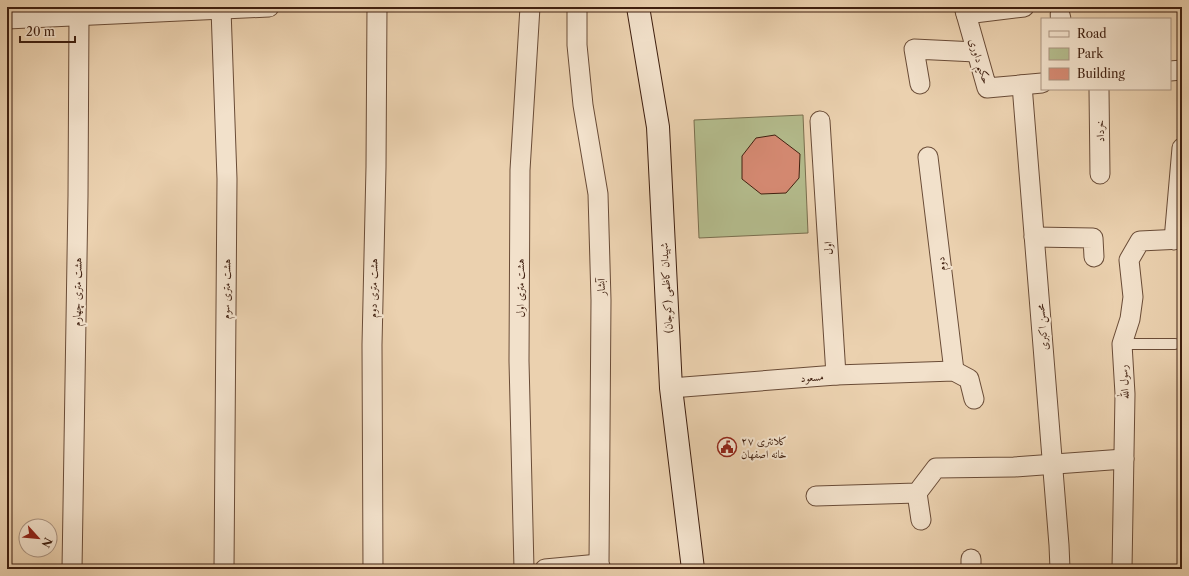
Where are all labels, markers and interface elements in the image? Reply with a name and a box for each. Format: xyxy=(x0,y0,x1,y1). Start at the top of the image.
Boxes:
scale bar xyxy=(20,18,75,44)
legend xyxy=(1041,18,1171,90)
text: 20 m xyxy=(26,24,55,39)
text: Road xyxy=(1077,26,1107,41)
street label: حکیم داوری xyxy=(962,37,994,87)
text: Park xyxy=(1077,46,1104,61)
text: Building xyxy=(1077,66,1125,81)
street label: خرداد xyxy=(1093,120,1107,142)
street label: اول xyxy=(821,241,835,255)
street label: شهیدان کاظمی (کوجان) xyxy=(657,242,677,334)
street label: دوم xyxy=(933,256,952,272)
street label: هشت متری چهارم xyxy=(69,257,88,327)
street label: هشت متری دوم xyxy=(365,258,384,318)
street label: هشت متری سوم xyxy=(218,259,237,319)
street label: هشت متری اول xyxy=(513,259,527,317)
street label: آبشار xyxy=(594,277,608,297)
street label: محسن اکبری xyxy=(1033,303,1053,351)
street label: رسول الله xyxy=(1114,364,1132,400)
street label: مسعود xyxy=(800,369,824,385)
place label: کلانتری ۲۷ خانه اصفهان xyxy=(741,434,787,461)
public building icon: کلانتری ۲۷ خانه اصفهان xyxy=(716,436,738,458)
north arrow xyxy=(18,518,58,558)
text: N xyxy=(38,535,55,550)

